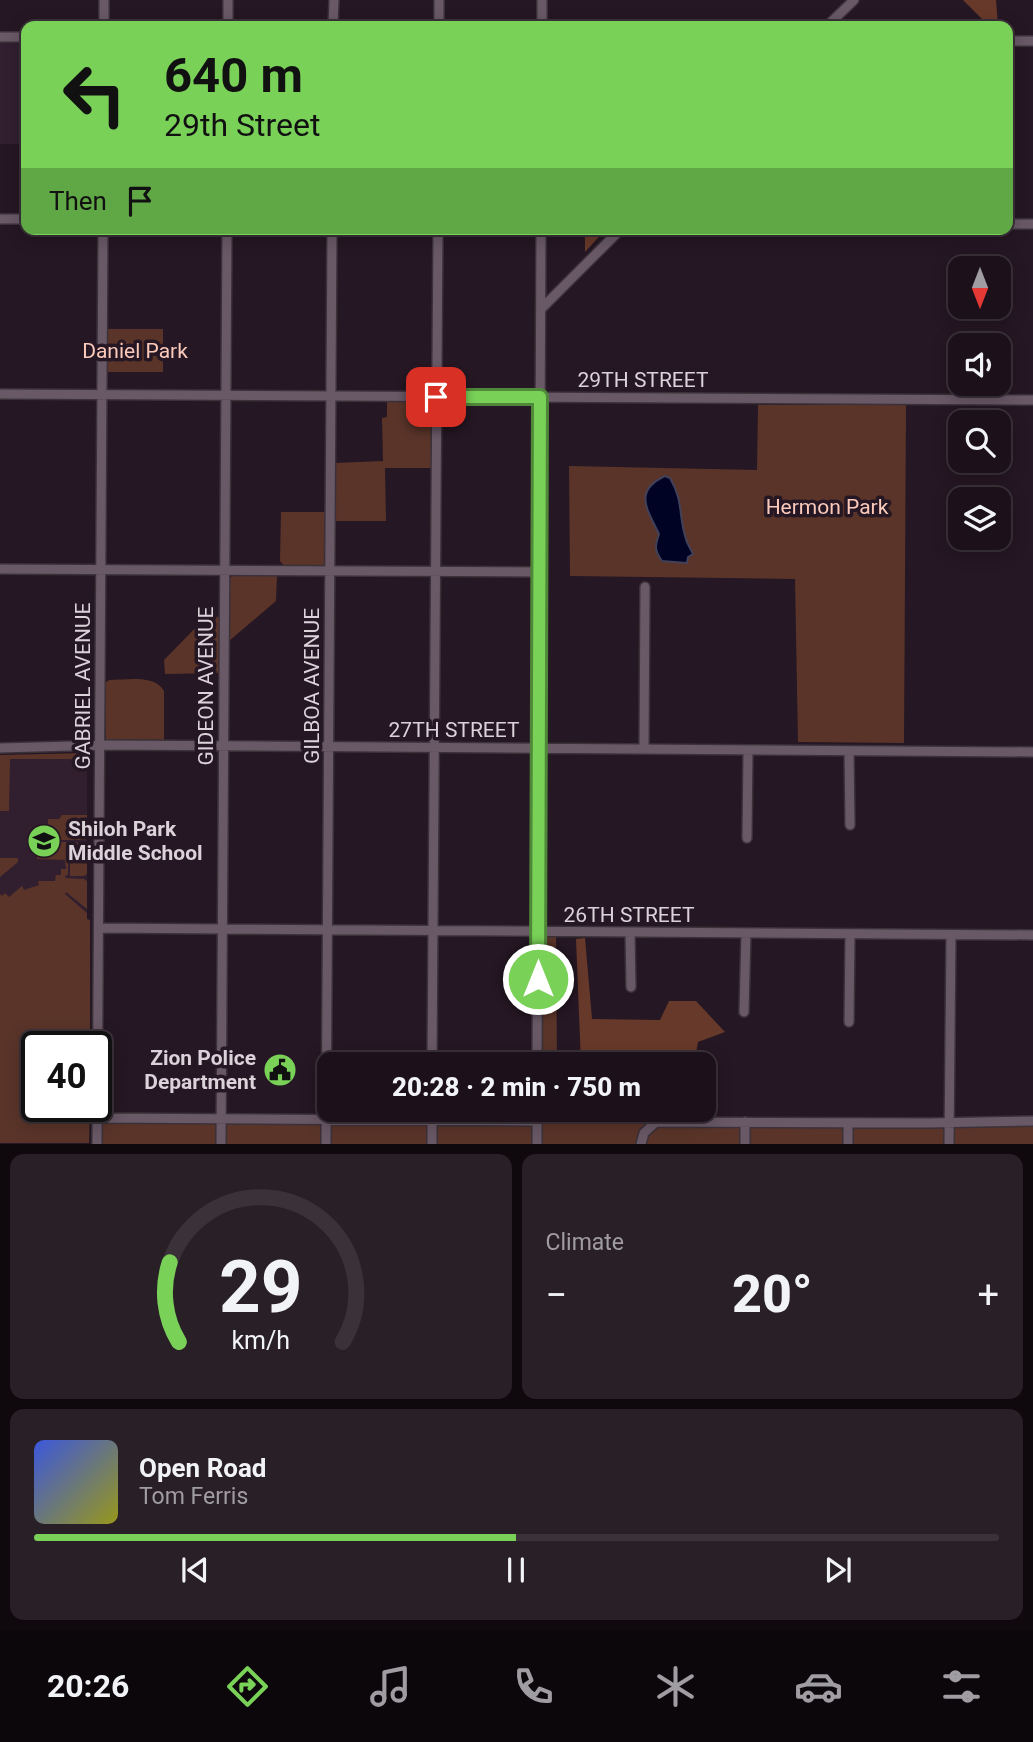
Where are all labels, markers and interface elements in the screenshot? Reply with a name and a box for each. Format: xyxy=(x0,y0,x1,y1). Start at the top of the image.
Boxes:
text: 640 m xyxy=(164,47,303,104)
icon: left xyxy=(49,49,140,140)
text: 29th Street xyxy=(164,106,320,144)
icon: arrive xyxy=(121,182,159,220)
text: Then xyxy=(49,186,107,216)
north arrow xyxy=(948,256,1012,318)
map controls xyxy=(948,256,1011,550)
button: sound xyxy=(948,333,1011,396)
park label: Daniel Park xyxy=(82,339,188,363)
pin xyxy=(406,367,466,427)
street label: 29TH STREET xyxy=(578,368,709,392)
icon: arrive xyxy=(417,378,455,416)
button: search xyxy=(948,410,1011,473)
button: layers xyxy=(948,487,1011,550)
park label: Hermon Park xyxy=(766,495,889,519)
street label: GABRIEL AVENUE xyxy=(71,603,95,769)
street label: GIDEON AVENUE xyxy=(194,606,218,766)
street label: GILBOA AVENUE xyxy=(300,608,324,764)
street label: 27TH STREET xyxy=(389,718,520,742)
place label: Shiloh Park Middle School xyxy=(68,817,203,865)
school or university icon: Shiloh Park Middle School xyxy=(25,822,63,860)
street label: 26TH STREET xyxy=(564,903,695,927)
position arrow xyxy=(501,942,575,1016)
speed limit sign: 40 xyxy=(21,1031,112,1122)
place label: Zion Police Department xyxy=(144,1046,256,1094)
public building icon: Zion Police Department xyxy=(261,1051,299,1089)
text: 20:28 · 2 min · 750 m xyxy=(392,1072,641,1102)
text: Climate xyxy=(546,1229,624,1256)
text: 29 xyxy=(219,1245,303,1331)
text: 20° xyxy=(732,1264,813,1325)
text: − xyxy=(546,1273,567,1317)
text: + xyxy=(977,1273,999,1317)
text: km/h xyxy=(231,1326,290,1355)
text: Open Road xyxy=(139,1453,267,1483)
text: Tom Ferris xyxy=(139,1483,248,1510)
icon: previous xyxy=(176,1551,214,1589)
icon: pause xyxy=(497,1551,535,1589)
icon: next xyxy=(819,1551,857,1589)
icon: directions xyxy=(223,1662,272,1711)
icon: music xyxy=(366,1662,415,1711)
icon: phone xyxy=(509,1662,558,1711)
icon: climate xyxy=(651,1662,700,1711)
icon: car xyxy=(794,1662,843,1711)
icon: filters xyxy=(937,1662,986,1711)
text: 20:26 xyxy=(47,1667,129,1705)

